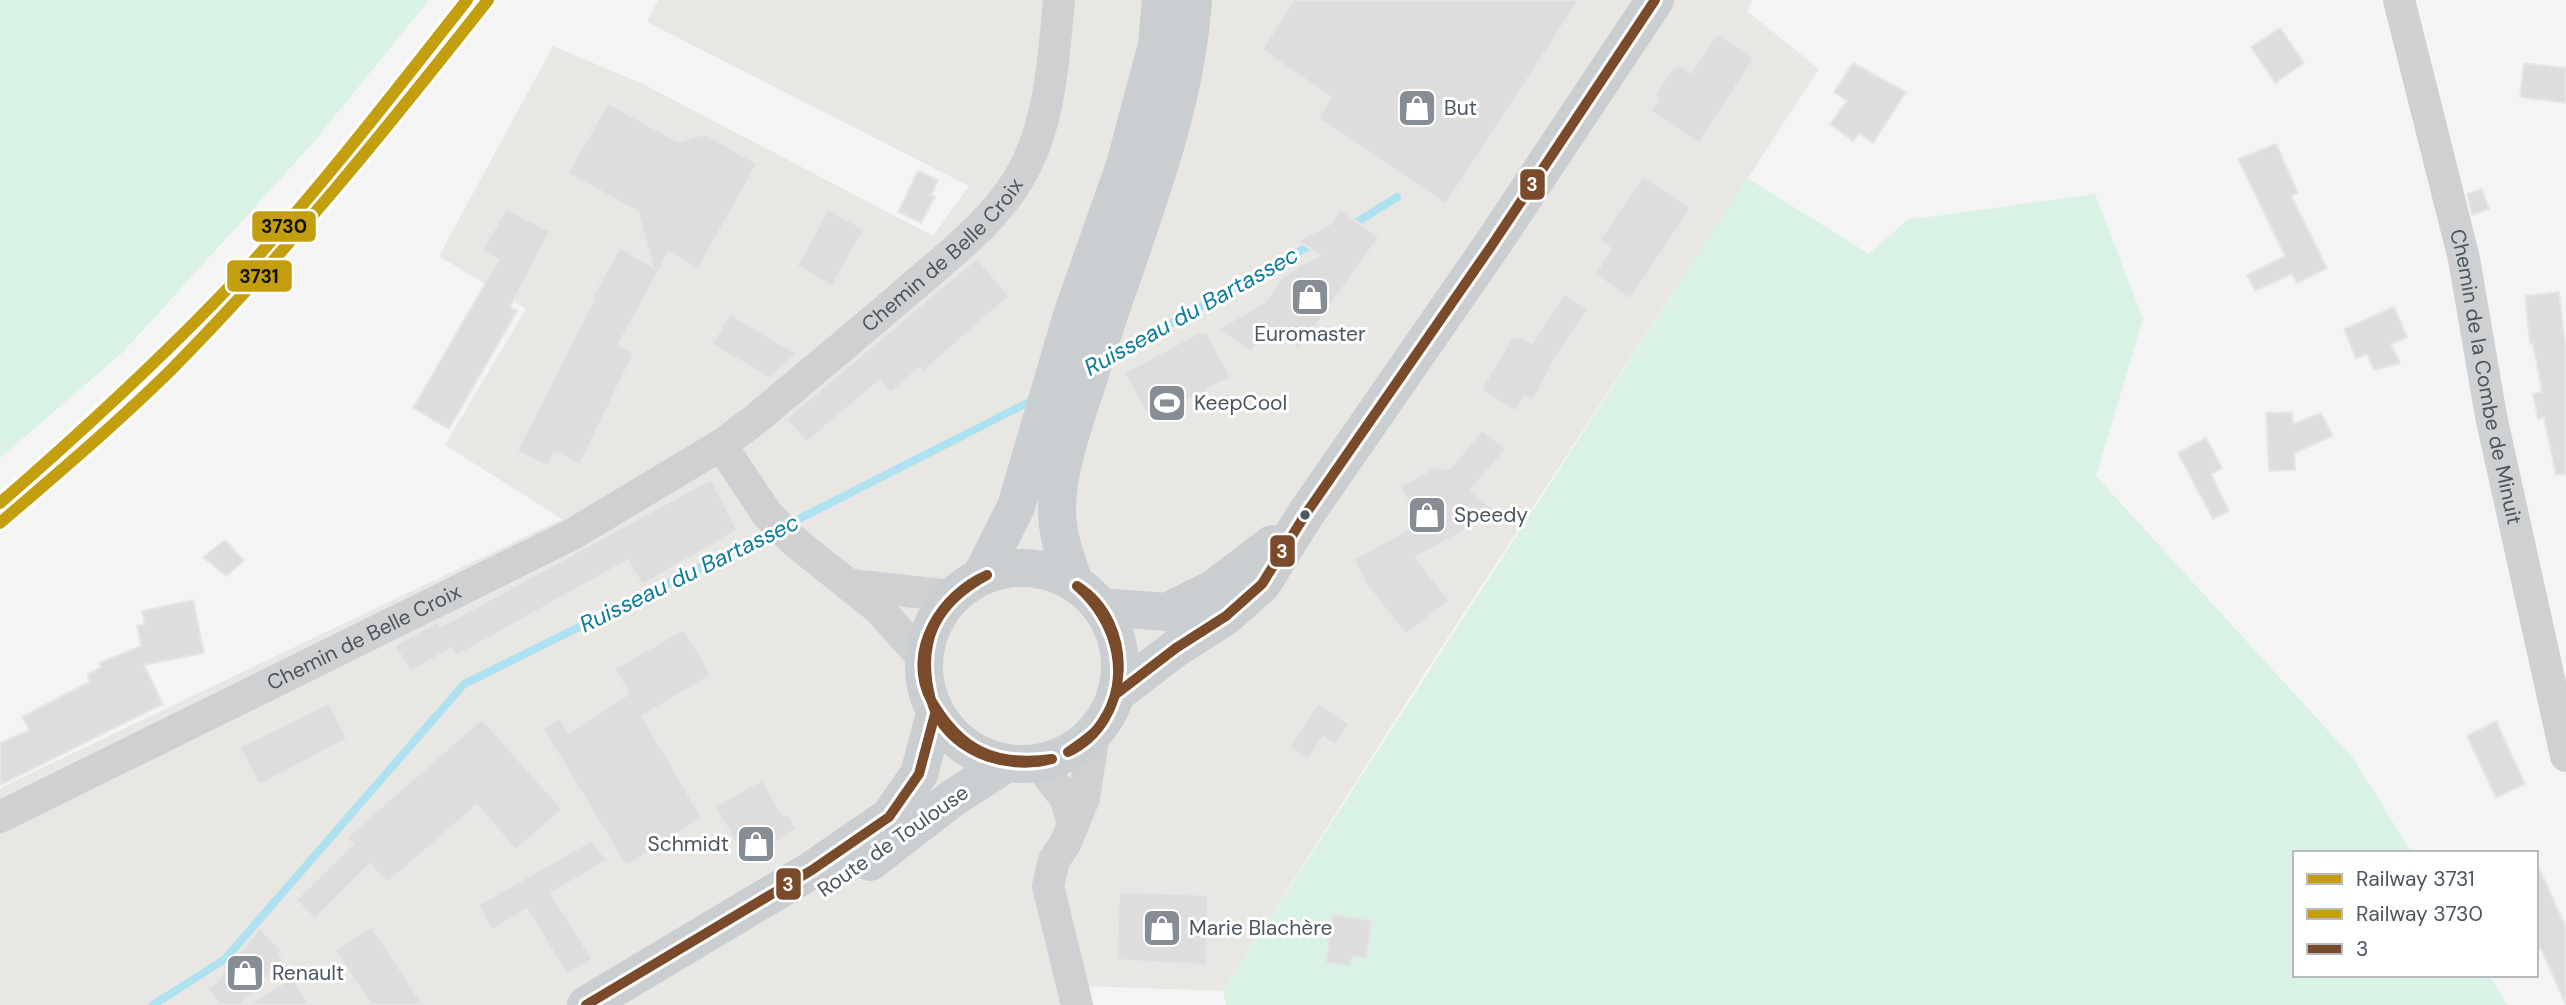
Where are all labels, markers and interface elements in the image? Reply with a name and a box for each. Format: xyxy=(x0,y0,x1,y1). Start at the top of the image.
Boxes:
shop icon: But xyxy=(1396,87,1438,129)
place label: But xyxy=(1444,94,1477,122)
line badge: 3 xyxy=(1519,168,1546,201)
text: 3 xyxy=(1526,172,1538,197)
street label: Chemin de Belle Croix xyxy=(856,173,1030,338)
line badge: 3730 xyxy=(251,210,317,243)
text: 3730 xyxy=(261,214,307,239)
street label: Chemin de la Combe de Minuit xyxy=(2443,226,2529,527)
water label: Ruisseau du Bartassec xyxy=(1079,240,1303,382)
line badge: 3731 xyxy=(226,259,293,293)
text: 3731 xyxy=(239,264,279,289)
shop icon: Euromaster xyxy=(1289,276,1331,318)
place label: Euromaster xyxy=(1254,320,1366,348)
sports icon: KeepCool xyxy=(1146,382,1188,424)
place label: KeepCool xyxy=(1194,389,1287,417)
shop icon: Speedy xyxy=(1406,494,1448,536)
place label: Speedy xyxy=(1454,501,1528,529)
water label: Ruisseau du Bartassec xyxy=(574,507,804,639)
unlabelled marker xyxy=(1298,508,1312,522)
line badge: 3 xyxy=(1269,534,1296,568)
text: 3 xyxy=(1276,539,1288,564)
street label: Chemin de Belle Croix xyxy=(262,577,466,697)
street label: Route de Toulouse xyxy=(812,778,974,904)
shop icon: Schmidt xyxy=(735,823,777,865)
place label: Schmidt xyxy=(648,830,729,858)
legend xyxy=(2293,851,2538,977)
text: Railway 3731 xyxy=(2356,865,2475,893)
line badge: 3 xyxy=(775,867,802,901)
text: 3 xyxy=(782,872,794,897)
text: Railway 3730 xyxy=(2356,900,2483,928)
shop icon: Marie Blachère xyxy=(1141,907,1183,949)
place label: Marie Blachère xyxy=(1189,914,1333,942)
text: 3 xyxy=(2356,935,2368,963)
shop icon: Renault xyxy=(224,952,266,994)
place label: Renault xyxy=(272,959,344,987)

